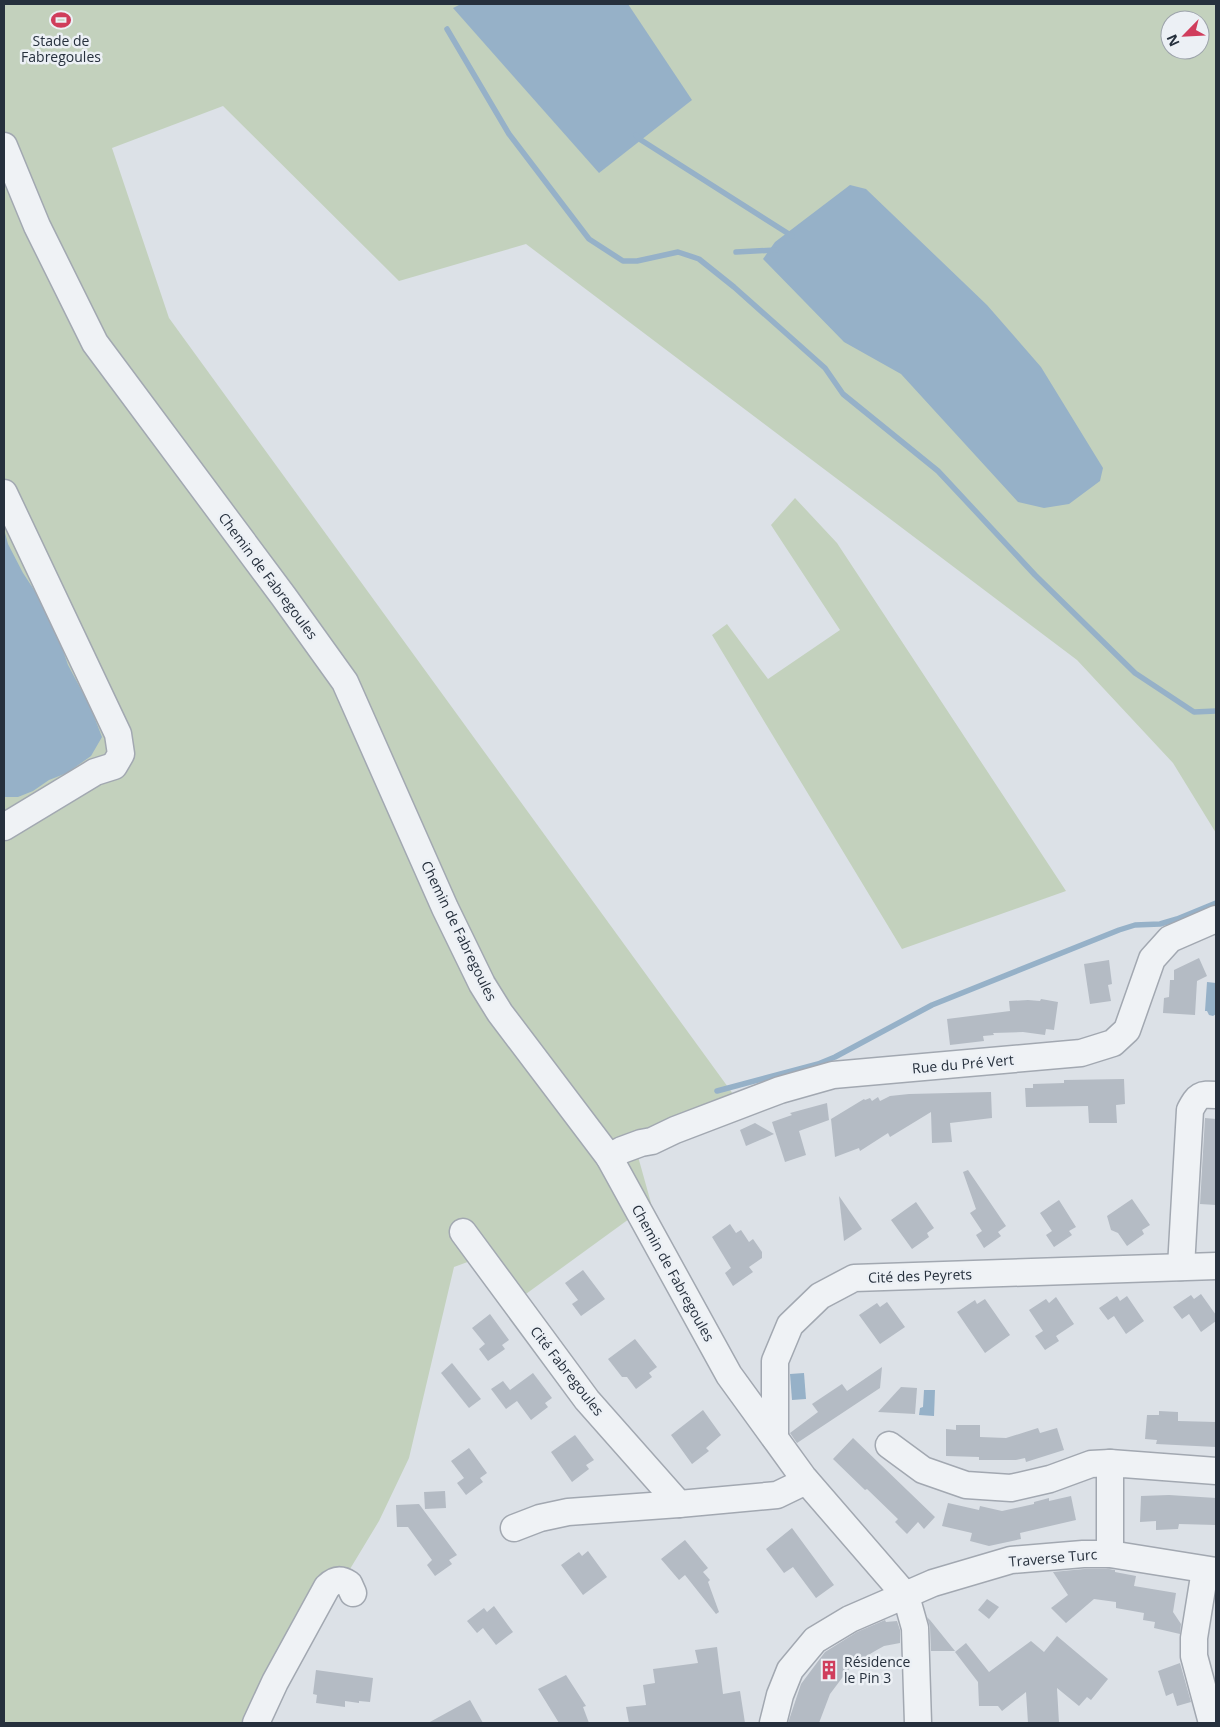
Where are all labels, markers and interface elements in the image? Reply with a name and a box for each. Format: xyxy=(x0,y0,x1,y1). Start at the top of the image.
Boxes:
sports icon: Stade de Fabregoules xyxy=(50,9,72,31)
north arrow xyxy=(1160,10,1210,60)
place label: Stade de Fabregoules xyxy=(21,31,101,66)
text: N xyxy=(1162,31,1184,50)
street label: Chemin de Fabregoules xyxy=(215,509,322,643)
street label: Chemin de Fabregoules xyxy=(417,857,502,1004)
street label: Rue du Pré Vert xyxy=(911,1050,1015,1077)
street label: Chemin de Fabregoules xyxy=(628,1201,719,1345)
street label: Cité des Peyrets xyxy=(868,1264,973,1287)
street label: Cité Fabregoules xyxy=(526,1322,609,1420)
street label: Traverse Turc xyxy=(1008,1544,1098,1571)
place label: Résidence le Pin 3 xyxy=(844,1652,910,1687)
building icon: Résidence le Pin 3 xyxy=(818,1659,840,1681)

